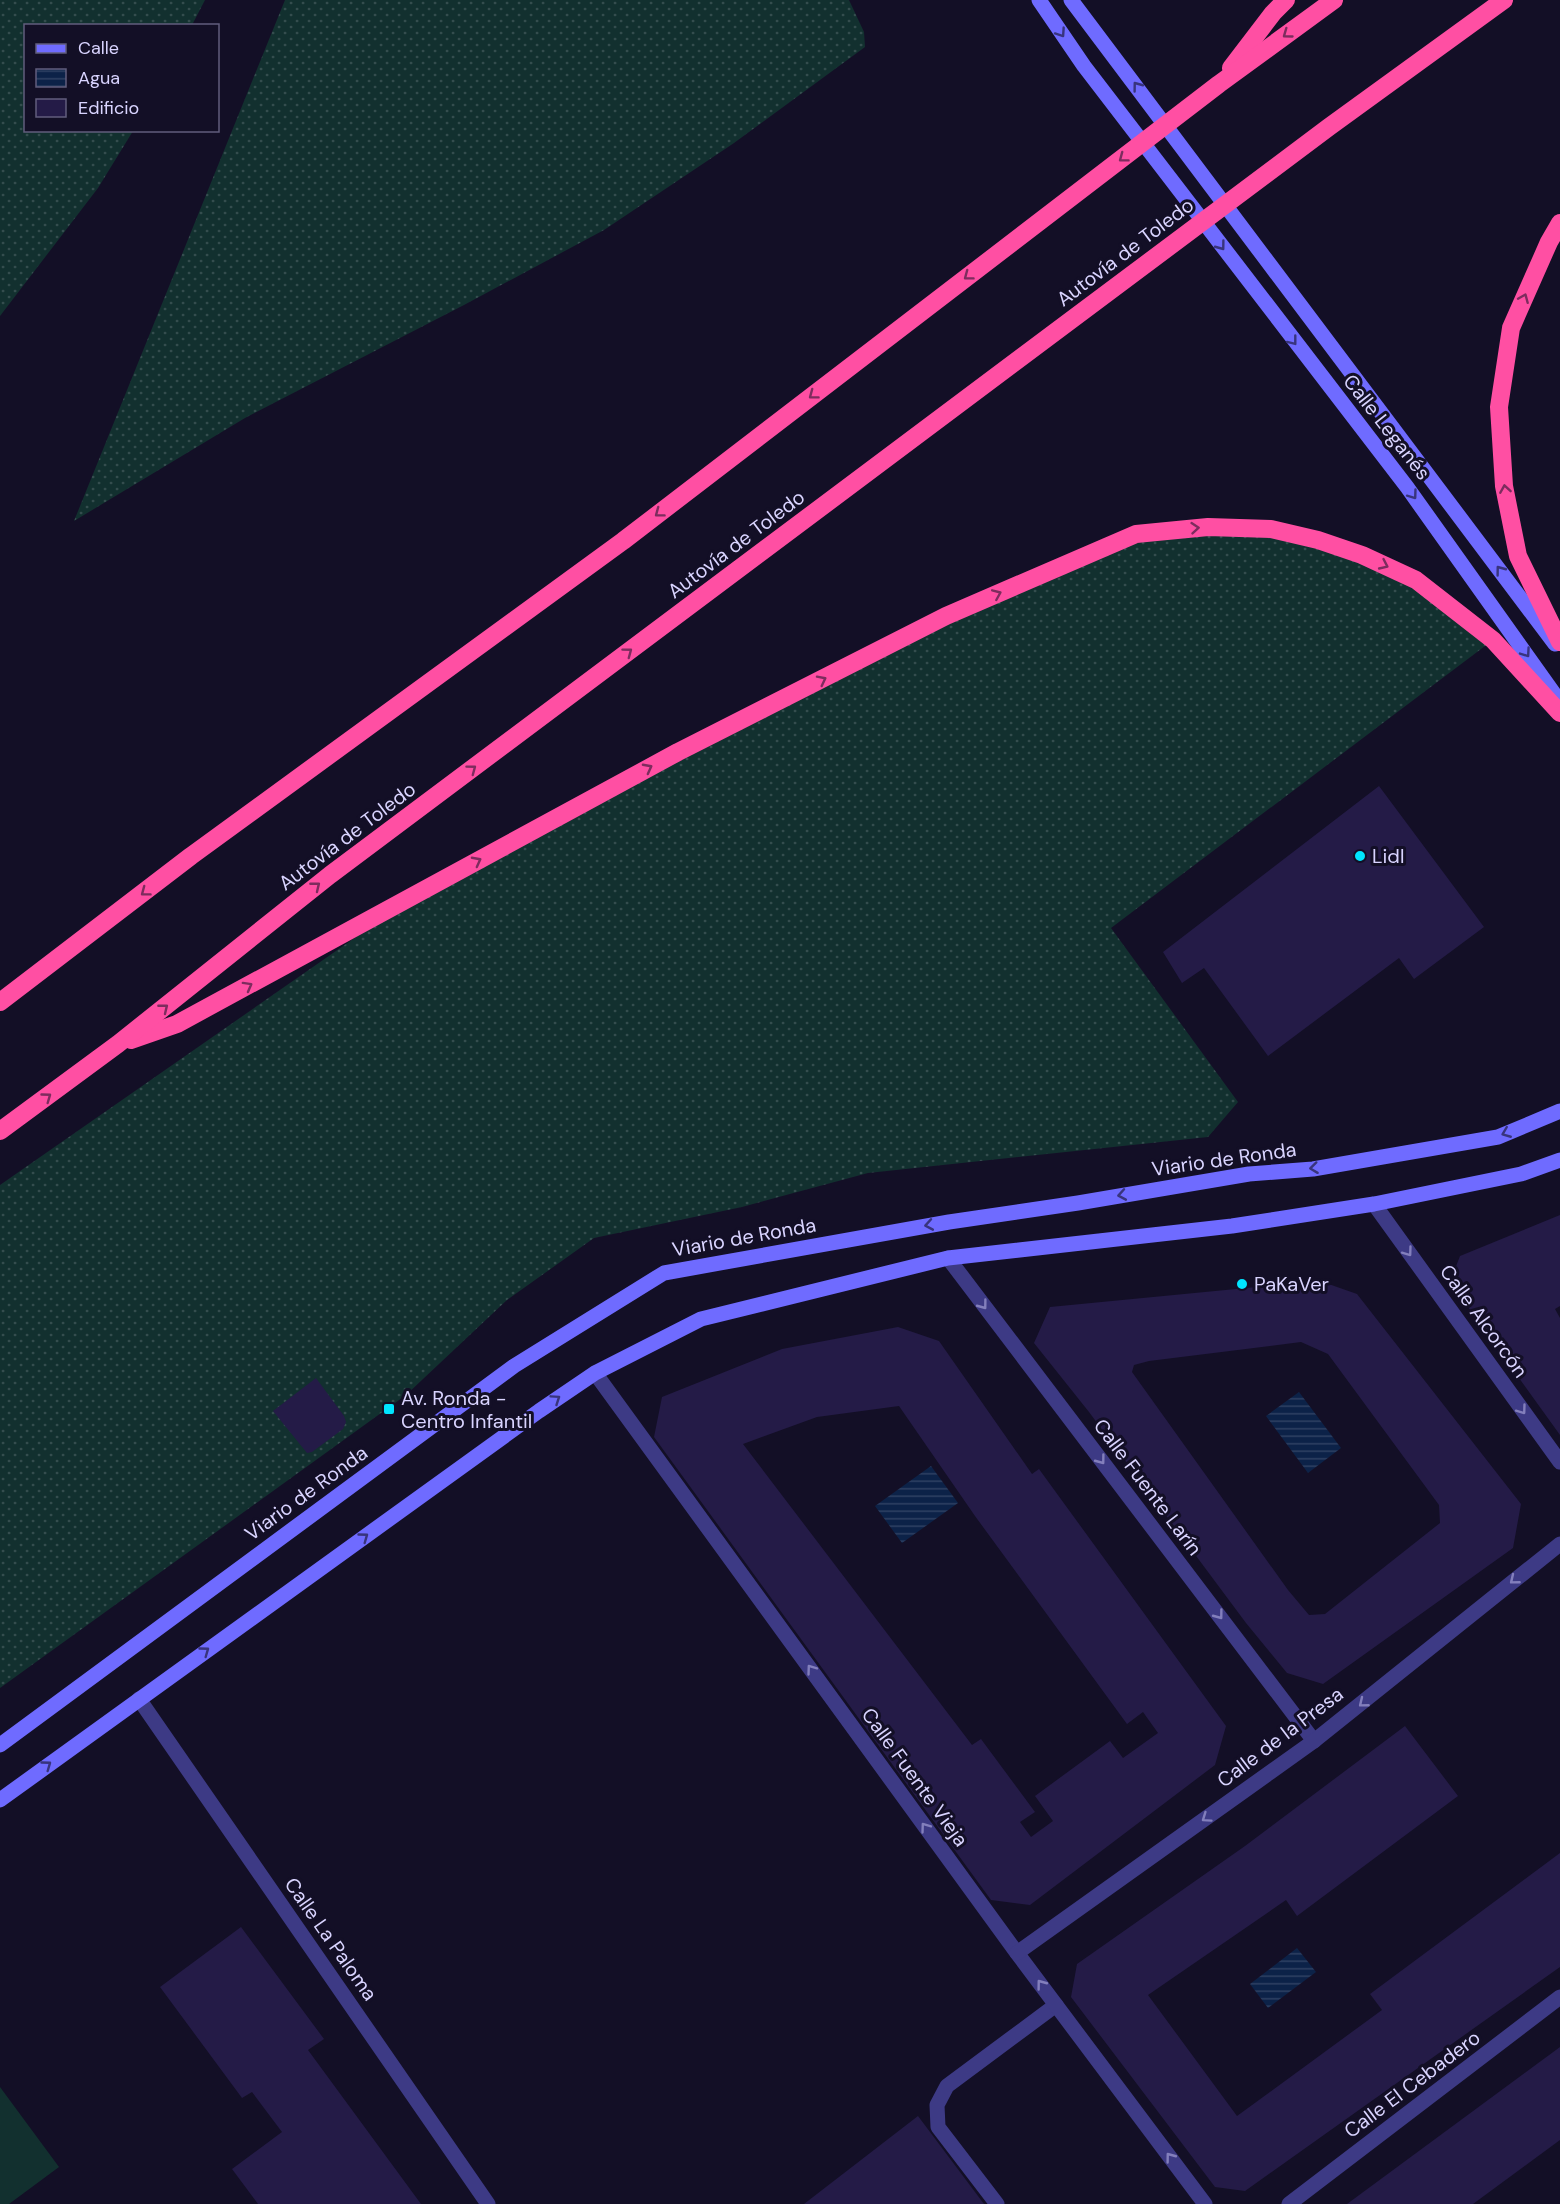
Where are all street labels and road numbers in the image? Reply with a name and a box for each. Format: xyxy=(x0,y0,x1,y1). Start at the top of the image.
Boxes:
street label: Autovía de Toledo xyxy=(1051,192,1199,312)
street label: Calle Leganés xyxy=(1338,369,1436,485)
street label: Autovía de Toledo xyxy=(662,484,810,604)
street label: Autovía de Toledo xyxy=(273,776,421,896)
street label: Viario de Ronda xyxy=(1150,1136,1298,1182)
street label: Viario de Ronda xyxy=(670,1212,818,1262)
street label: Calle Alcorcón xyxy=(1434,1259,1534,1383)
street label: Calle Fuente Larín xyxy=(1088,1413,1208,1561)
street label: Viario de Ronda xyxy=(239,1440,373,1546)
street label: Calle de la Presa xyxy=(1212,1681,1348,1793)
street label: Calle Fuente Vieja xyxy=(856,1702,974,1852)
street label: Calle La Paloma xyxy=(279,1872,383,2006)
street label: Calle El Cebadero xyxy=(1339,2024,1485,2144)

